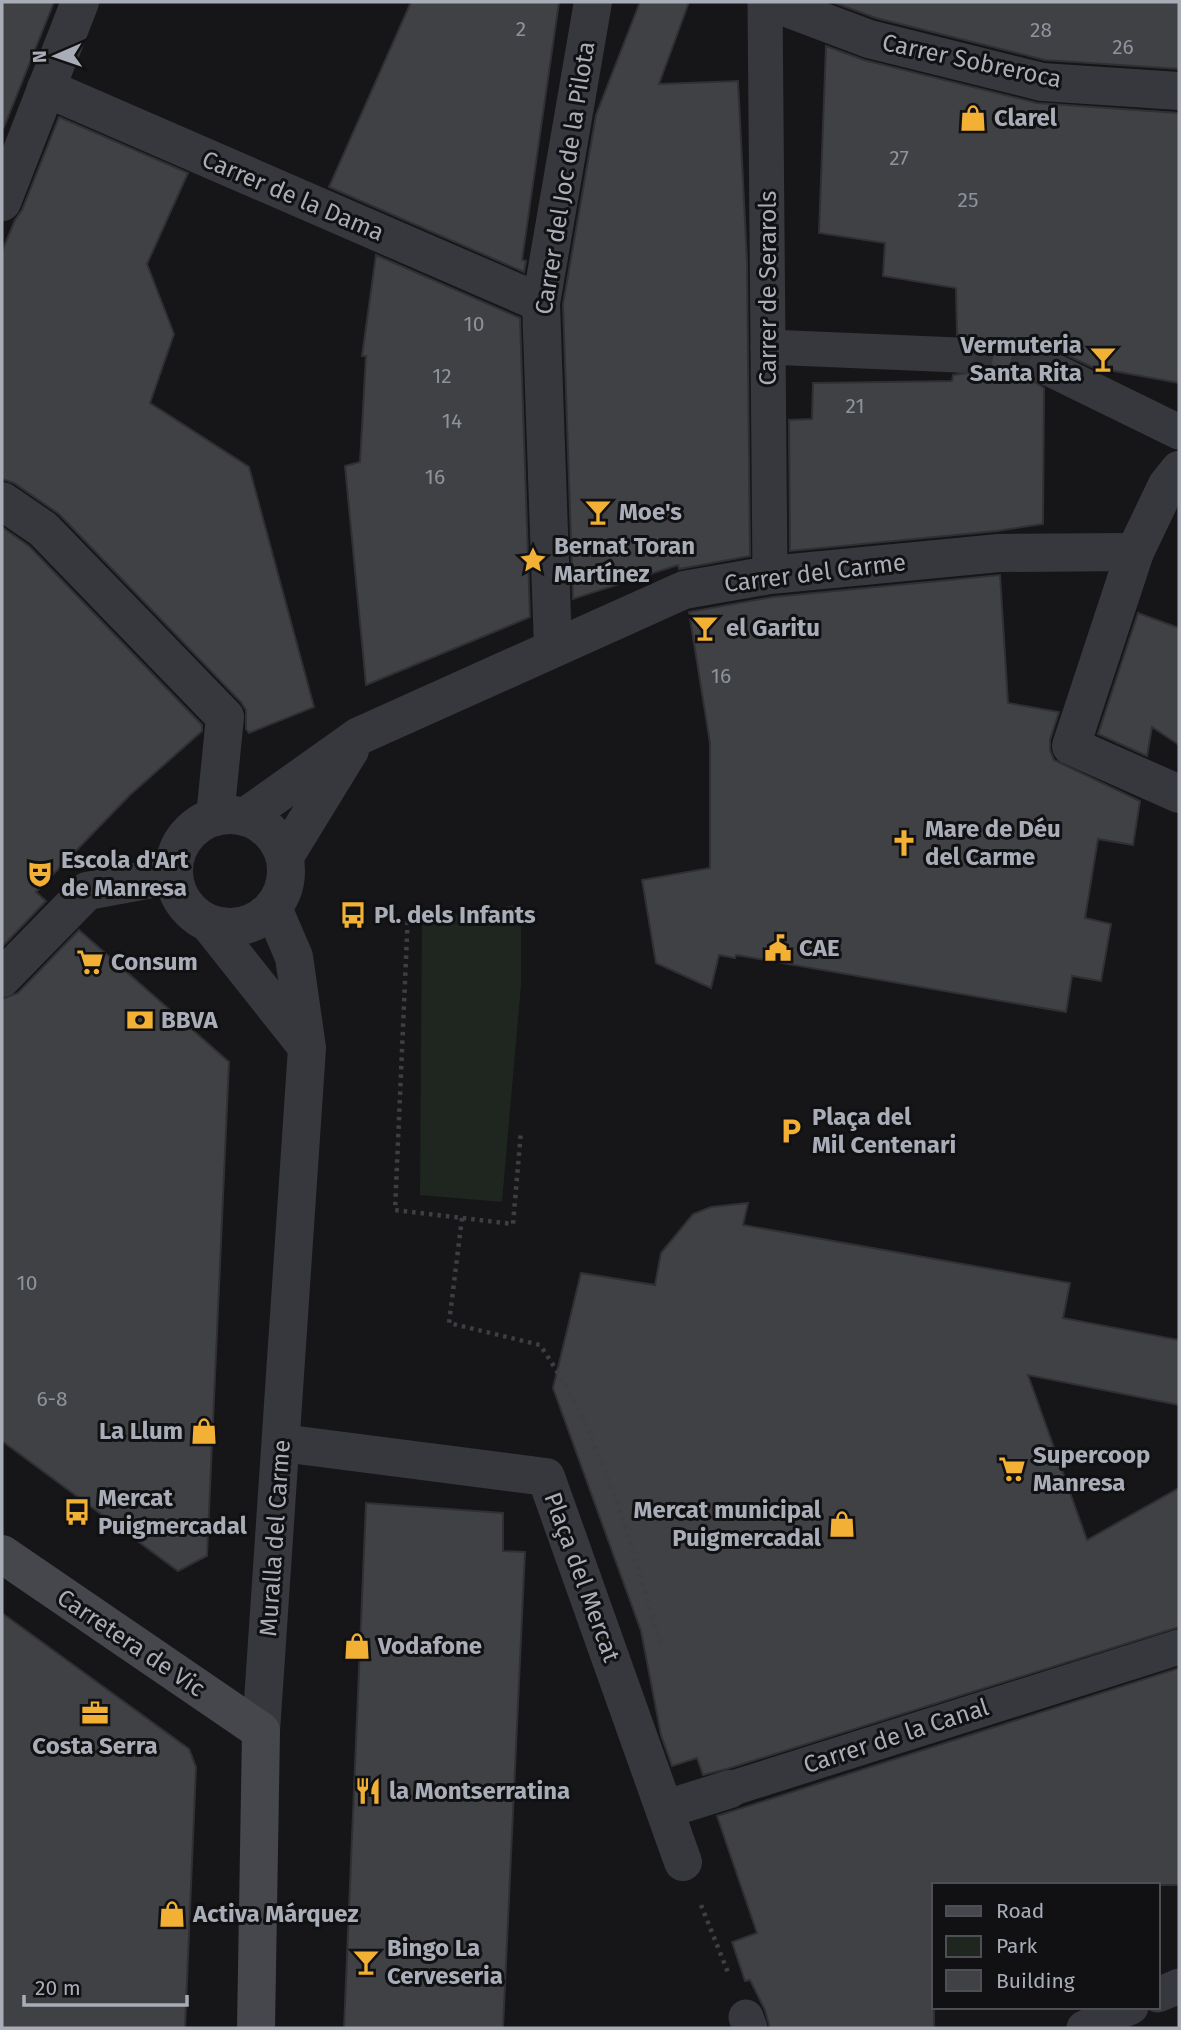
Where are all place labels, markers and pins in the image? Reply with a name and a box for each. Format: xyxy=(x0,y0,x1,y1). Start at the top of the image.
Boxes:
shop icon: Clarel xyxy=(958,103,988,133)
place label: Clarel xyxy=(994,104,1058,132)
place label: Vermuteria Santa Rita xyxy=(959,331,1082,387)
bar icon: Vermuteria Santa Rita xyxy=(1088,344,1118,374)
bar icon: Moe's xyxy=(583,497,613,527)
place label: Moe's xyxy=(619,498,682,526)
place label: Bernat Toran Martínez xyxy=(554,532,695,588)
place icon: Bernat Toran Martínez xyxy=(518,545,548,575)
bar icon: el Garitu xyxy=(690,613,720,643)
place label: el Garitu xyxy=(726,614,820,642)
place label: Mare de Déu del Carme xyxy=(925,815,1061,871)
church icon: Mare de Déu del Carme xyxy=(889,828,919,858)
place label: Escola d'Art de Manresa xyxy=(61,846,189,902)
theatre icon: Escola d'Art de Manresa xyxy=(25,859,55,889)
bus stop icon: Pl. dels Infants xyxy=(338,900,368,930)
place label: Pl. dels Infants xyxy=(374,901,536,929)
public building icon: CAE xyxy=(763,933,793,963)
place label: CAE xyxy=(799,934,840,962)
supermarket icon: Consum xyxy=(75,947,105,977)
place label: Consum xyxy=(111,948,198,976)
bank icon: BBVA xyxy=(125,1005,155,1035)
place label: BBVA xyxy=(161,1006,219,1034)
place label: Plaça del Mil Centenari xyxy=(812,1103,956,1159)
parking icon: Plaça del Mil Centenari xyxy=(776,1116,806,1146)
shop icon: La Llum xyxy=(189,1416,219,1446)
place label: La Llum xyxy=(99,1417,183,1445)
place label: Supercoop Manresa xyxy=(1033,1441,1150,1497)
supermarket icon: Supercoop Manresa xyxy=(997,1454,1027,1484)
place label: Mercat Puigmercadal xyxy=(98,1484,248,1540)
place label: Mercat municipal Puigmercadal xyxy=(634,1496,822,1552)
bus stop icon: Mercat Puigmercadal xyxy=(62,1497,92,1527)
shop icon: Mercat municipal Puigmercadal xyxy=(827,1509,857,1539)
shop icon: Vodafone xyxy=(342,1631,372,1661)
place label: Vodafone xyxy=(377,1632,482,1660)
office icon: Costa Serra xyxy=(80,1698,110,1728)
place label: Costa Serra xyxy=(32,1732,158,1760)
restaurant icon: la Montserratina xyxy=(353,1776,383,1806)
place label: la Montserratina xyxy=(389,1777,570,1805)
shop icon: Activa Márquez xyxy=(157,1899,187,1929)
place label: Activa Márquez xyxy=(192,1900,358,1928)
place label: Bingo La Cerveseria xyxy=(387,1934,503,1990)
bar icon: Bingo La Cerveseria xyxy=(351,1947,381,1977)

